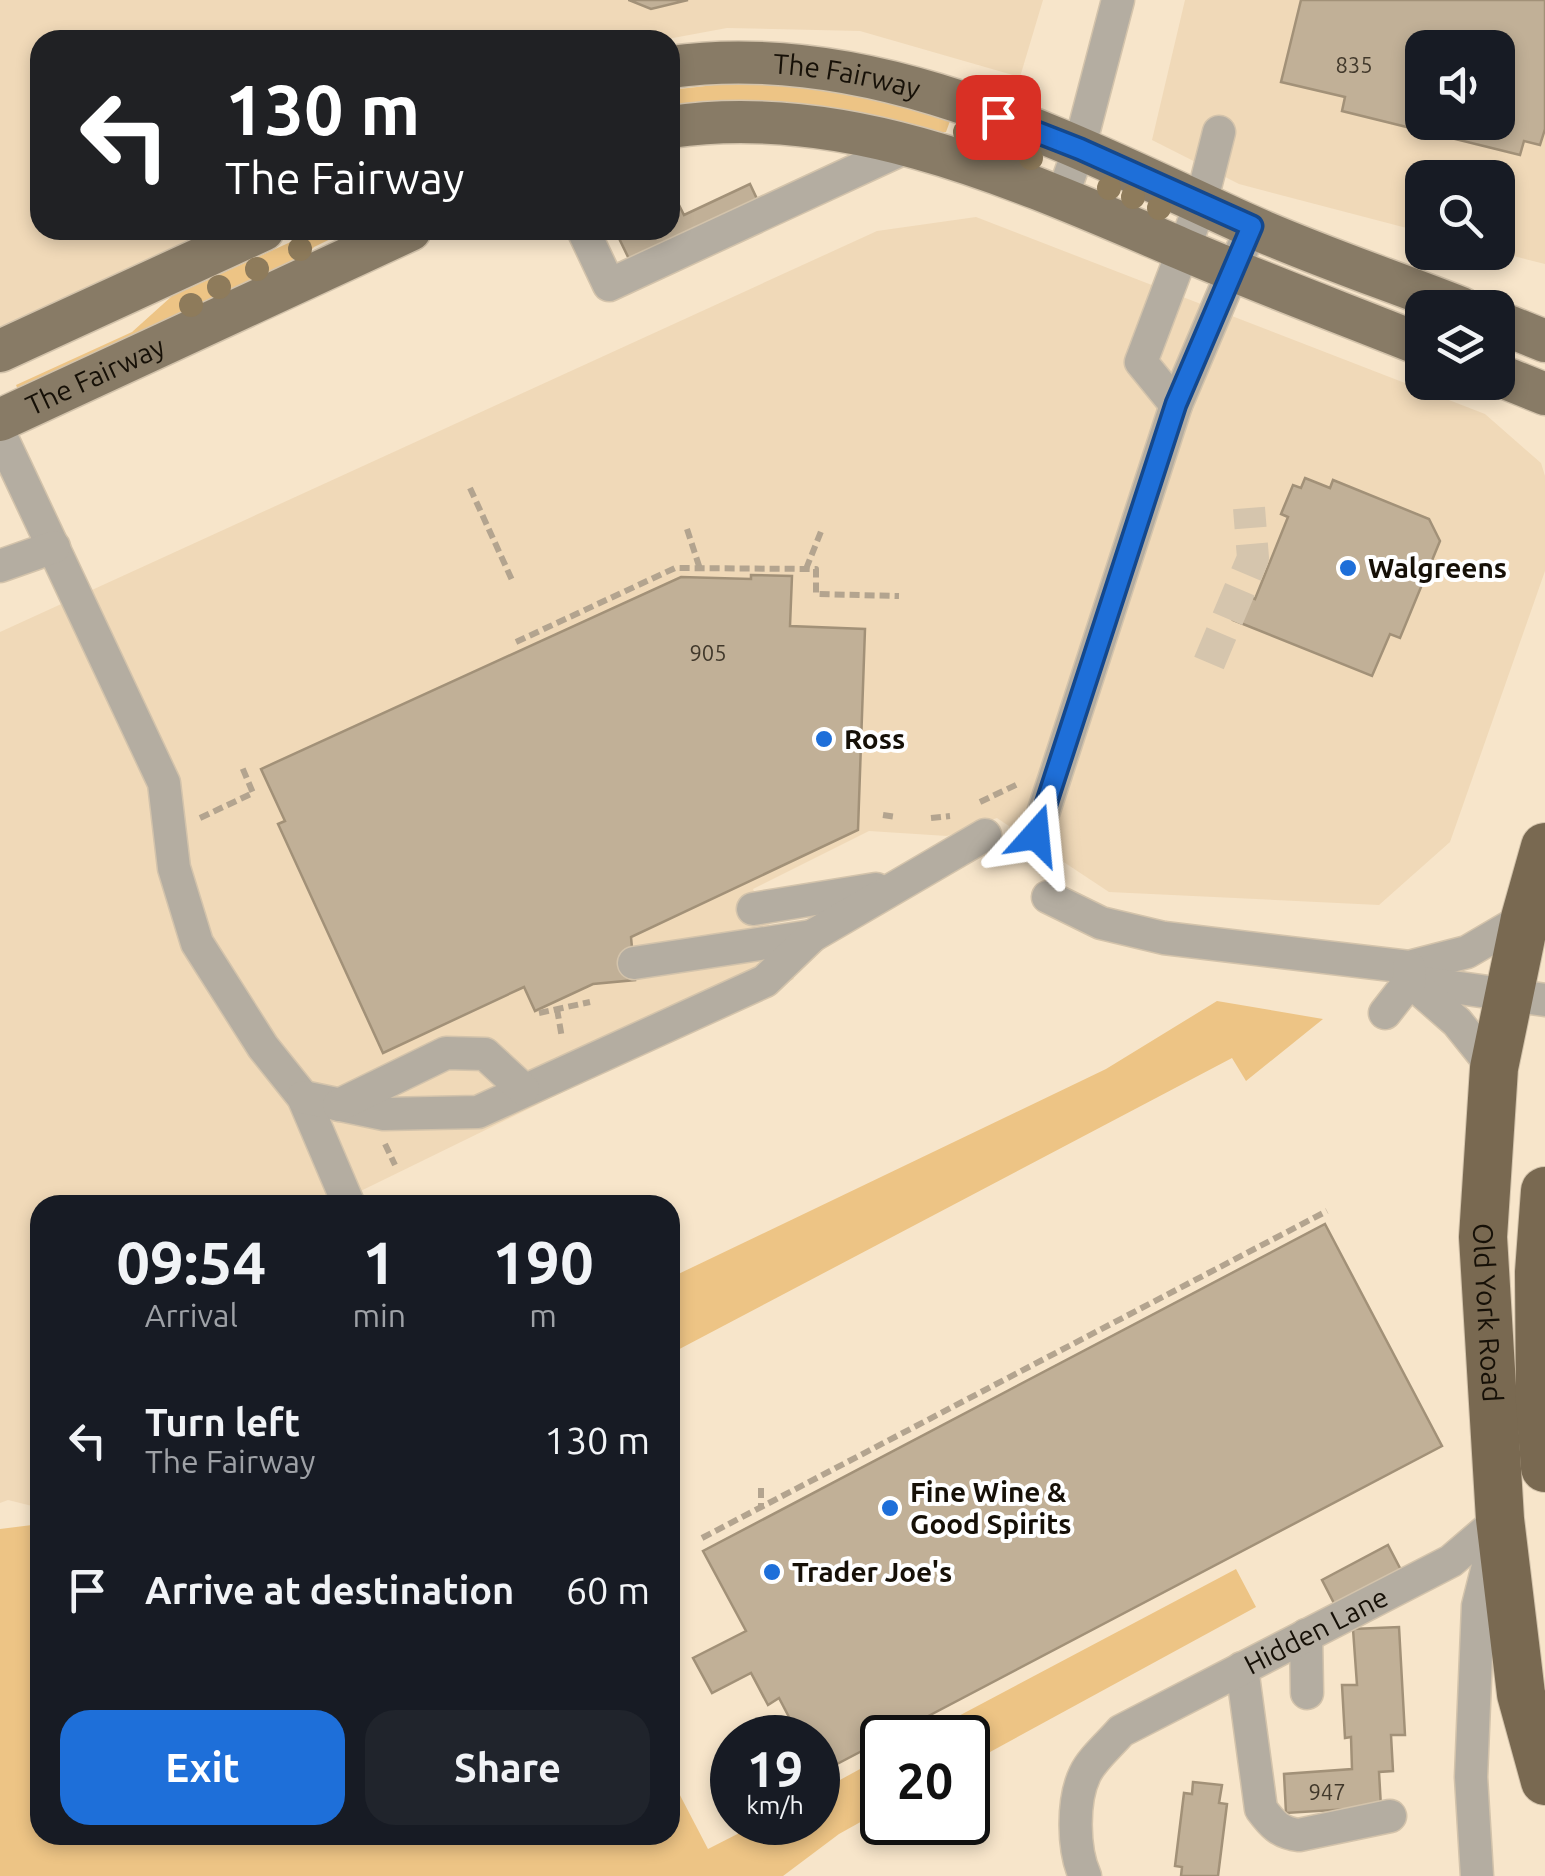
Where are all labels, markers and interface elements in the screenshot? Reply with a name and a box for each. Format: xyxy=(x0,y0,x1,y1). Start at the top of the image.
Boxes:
map controls xyxy=(1405,30,1515,400)
button: sound xyxy=(1405,30,1515,140)
street label: The Fairway xyxy=(772,47,924,104)
house number: 835 xyxy=(1335,52,1373,77)
icon: left xyxy=(60,70,190,200)
text: 130 m xyxy=(225,70,420,148)
pin xyxy=(956,75,1041,160)
icon: arrive xyxy=(971,90,1026,145)
text: The Fairway xyxy=(225,152,465,203)
button: search xyxy=(1405,160,1515,270)
button: layers xyxy=(1405,290,1515,400)
street label: The Fairway xyxy=(21,330,169,421)
place label: Walgreens xyxy=(1368,552,1507,583)
marker: Walgreens xyxy=(1337,557,1359,579)
house number: 905 xyxy=(689,640,727,665)
place label: Ross xyxy=(844,723,905,754)
marker: Ross xyxy=(813,728,835,750)
position arrow xyxy=(984,783,1088,887)
street label: Old York Road xyxy=(1468,1222,1509,1403)
text: 09:54 xyxy=(116,1228,266,1295)
text: 1 xyxy=(362,1228,396,1295)
text: 190 xyxy=(492,1228,594,1295)
text: Arrival xyxy=(145,1297,238,1333)
text: min xyxy=(352,1297,406,1333)
text: m xyxy=(529,1297,557,1333)
text: Turn left xyxy=(145,1401,300,1443)
icon: left xyxy=(60,1413,115,1468)
text: 130 m xyxy=(544,1419,650,1461)
text: The Fairway xyxy=(145,1443,315,1479)
place label: Fine Wine & Good Spirits xyxy=(910,1476,1072,1539)
marker: Fine Wine & Good Spirits xyxy=(879,1497,901,1519)
place label: Trader Joe's xyxy=(792,1556,952,1587)
marker: Trader Joe's xyxy=(761,1561,783,1583)
icon: arrive xyxy=(60,1563,115,1618)
text: Arrive at destination xyxy=(145,1569,514,1611)
text: 60 m xyxy=(566,1569,650,1611)
street label: Hidden Lane xyxy=(1239,1580,1393,1680)
button: Exit xyxy=(60,1710,345,1825)
button: Share xyxy=(365,1710,650,1825)
speed limit sign: 20 xyxy=(860,1715,990,1845)
text: 19 xyxy=(747,1740,803,1796)
house number: 947 xyxy=(1308,1779,1346,1804)
text: km/h xyxy=(746,1791,804,1819)

